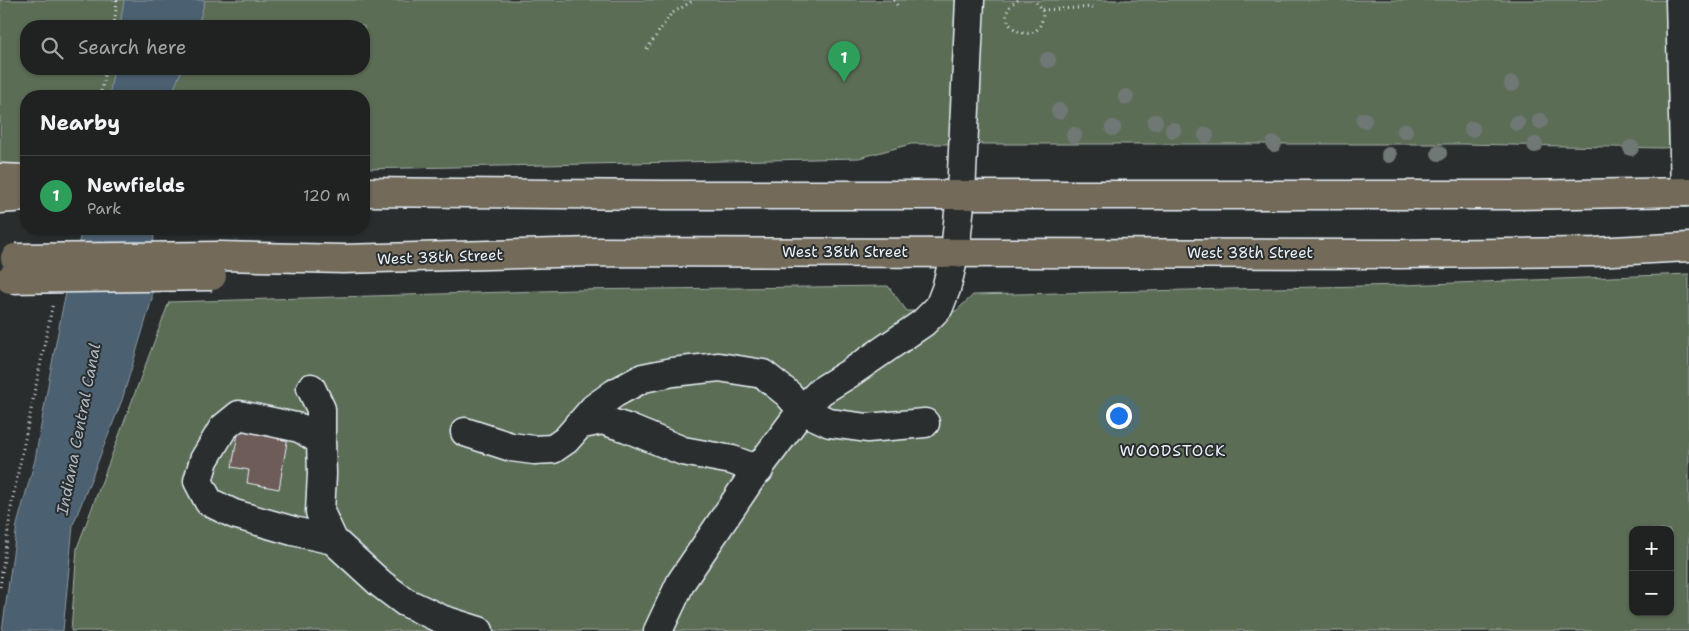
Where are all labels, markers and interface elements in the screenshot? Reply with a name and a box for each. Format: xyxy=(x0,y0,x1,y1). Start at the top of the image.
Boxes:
search box xyxy=(20,20,370,75)
icon: search xyxy=(38,34,66,62)
text: Search here xyxy=(78,35,187,60)
pin: 1 xyxy=(828,41,860,82)
text: Nearby xyxy=(40,109,120,137)
text: Newfields xyxy=(87,173,185,198)
text: 1 xyxy=(52,185,60,206)
text: 120 m xyxy=(303,185,350,206)
text: Park xyxy=(87,198,121,219)
street label: West 38th Street xyxy=(782,242,908,262)
street label: West 38th Street xyxy=(1187,243,1313,263)
street label: West 38th Street xyxy=(377,245,503,269)
water label: Indiana Central Canal xyxy=(51,342,105,518)
your location xyxy=(1106,403,1132,429)
district label: WOODSTOCK xyxy=(1120,440,1226,461)
map controls xyxy=(1629,526,1674,616)
button: + xyxy=(1629,526,1674,571)
button: − xyxy=(1629,571,1674,616)

